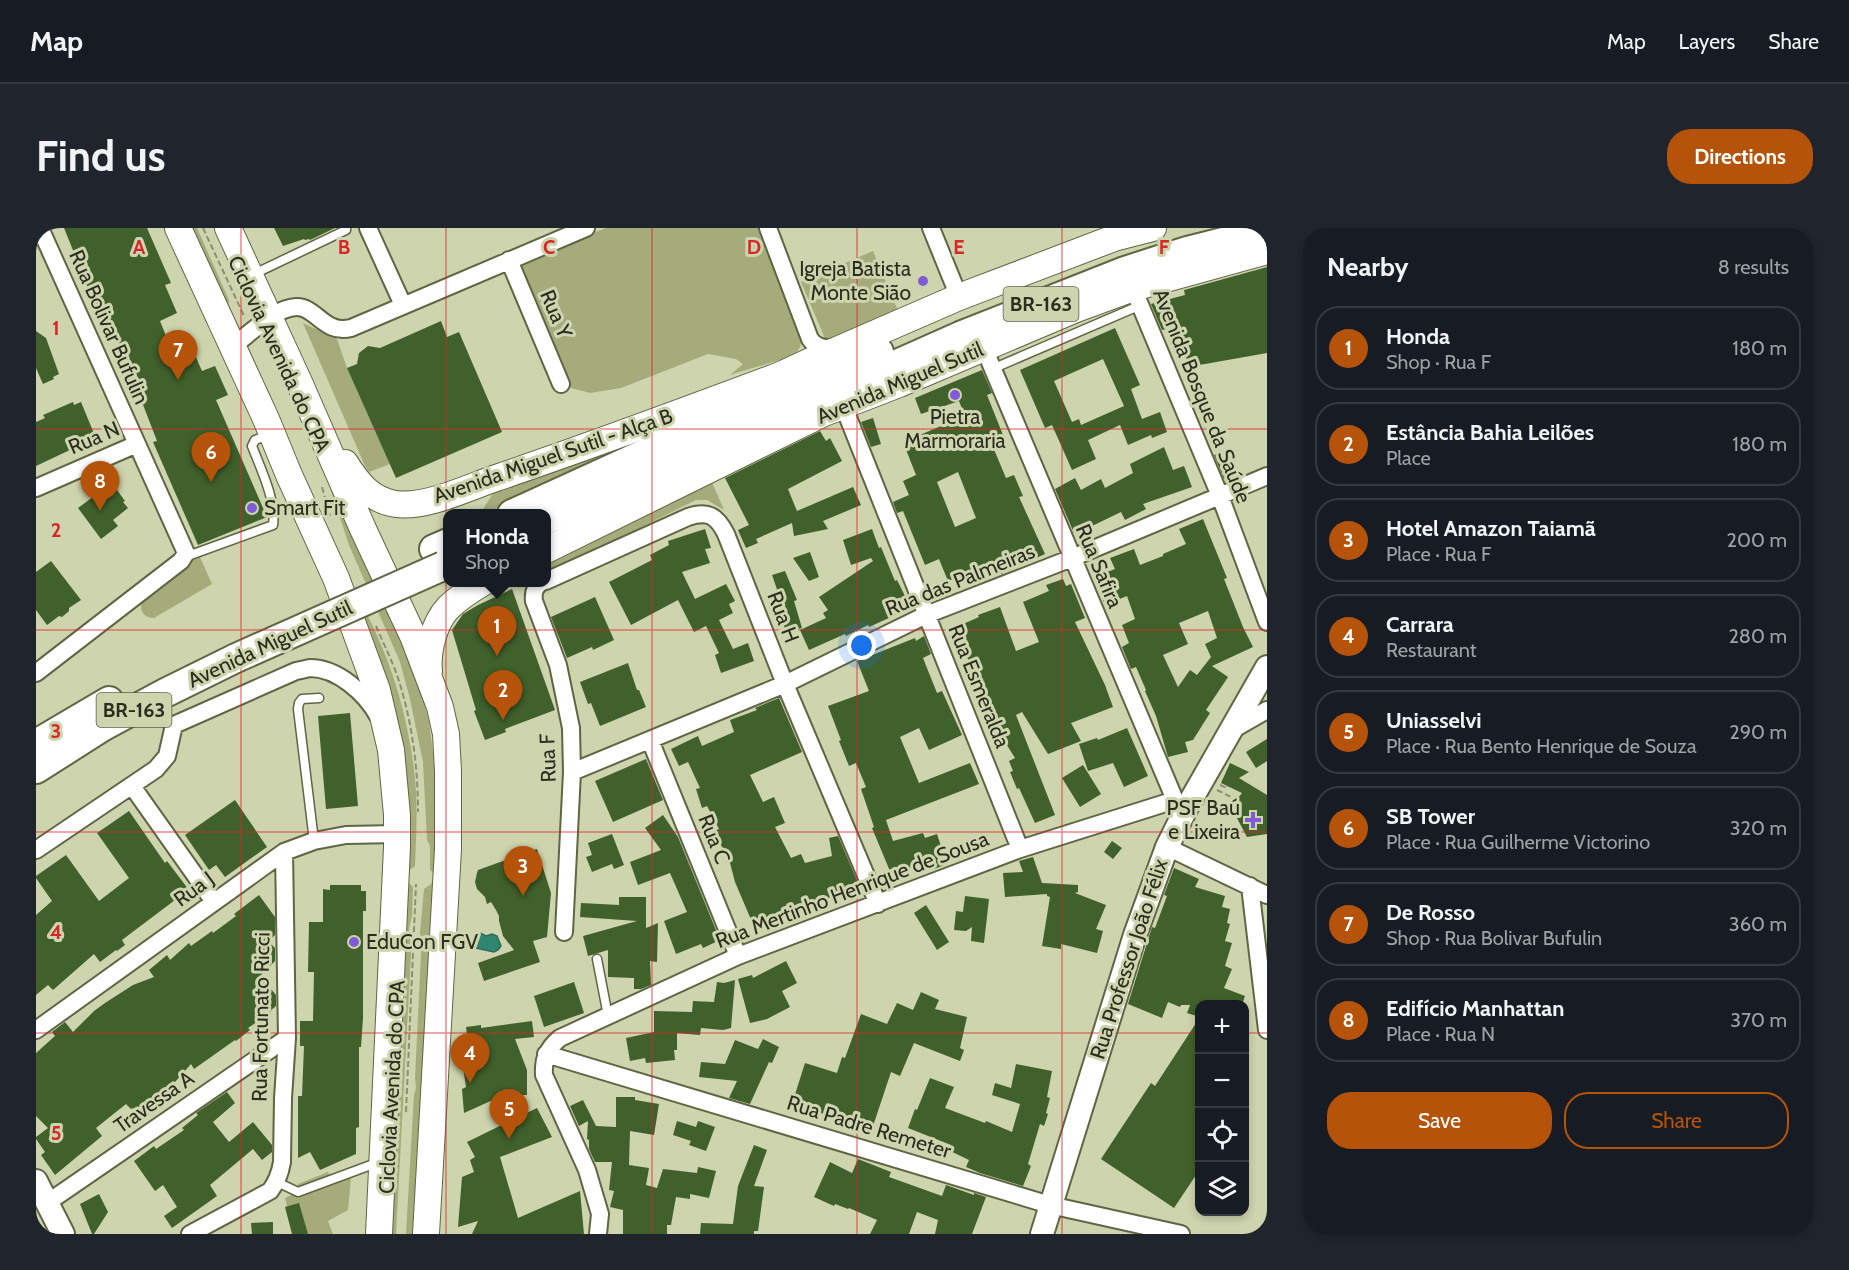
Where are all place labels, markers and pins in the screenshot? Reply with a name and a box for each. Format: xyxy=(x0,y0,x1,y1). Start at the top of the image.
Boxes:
place label: Igreja Batista Monte Sião xyxy=(799,256,911,305)
marker: Igreja Batista Monte Sião xyxy=(916,274,930,288)
pin: 7 xyxy=(158,330,198,380)
marker: Pietra Marmoraria xyxy=(948,388,962,402)
place label: Pietra Marmoraria xyxy=(904,404,1006,453)
pin: 6 xyxy=(192,432,231,482)
pin: 8 xyxy=(80,462,120,511)
place label: Smart Fit xyxy=(264,495,345,520)
marker: Smart Fit xyxy=(245,501,259,515)
pin: 1 xyxy=(478,606,516,656)
pin: 2 xyxy=(484,670,522,720)
place label: PSF Baú e Lixeira xyxy=(1166,795,1240,844)
marker: PSF Baú e Lixeira xyxy=(1244,811,1262,829)
pin: 3 xyxy=(504,846,542,896)
place label: EduCon FGV xyxy=(366,929,478,954)
marker: EduCon FGV xyxy=(347,935,361,949)
pin: 4 xyxy=(450,1034,490,1083)
pin: 5 xyxy=(490,1090,528,1139)

